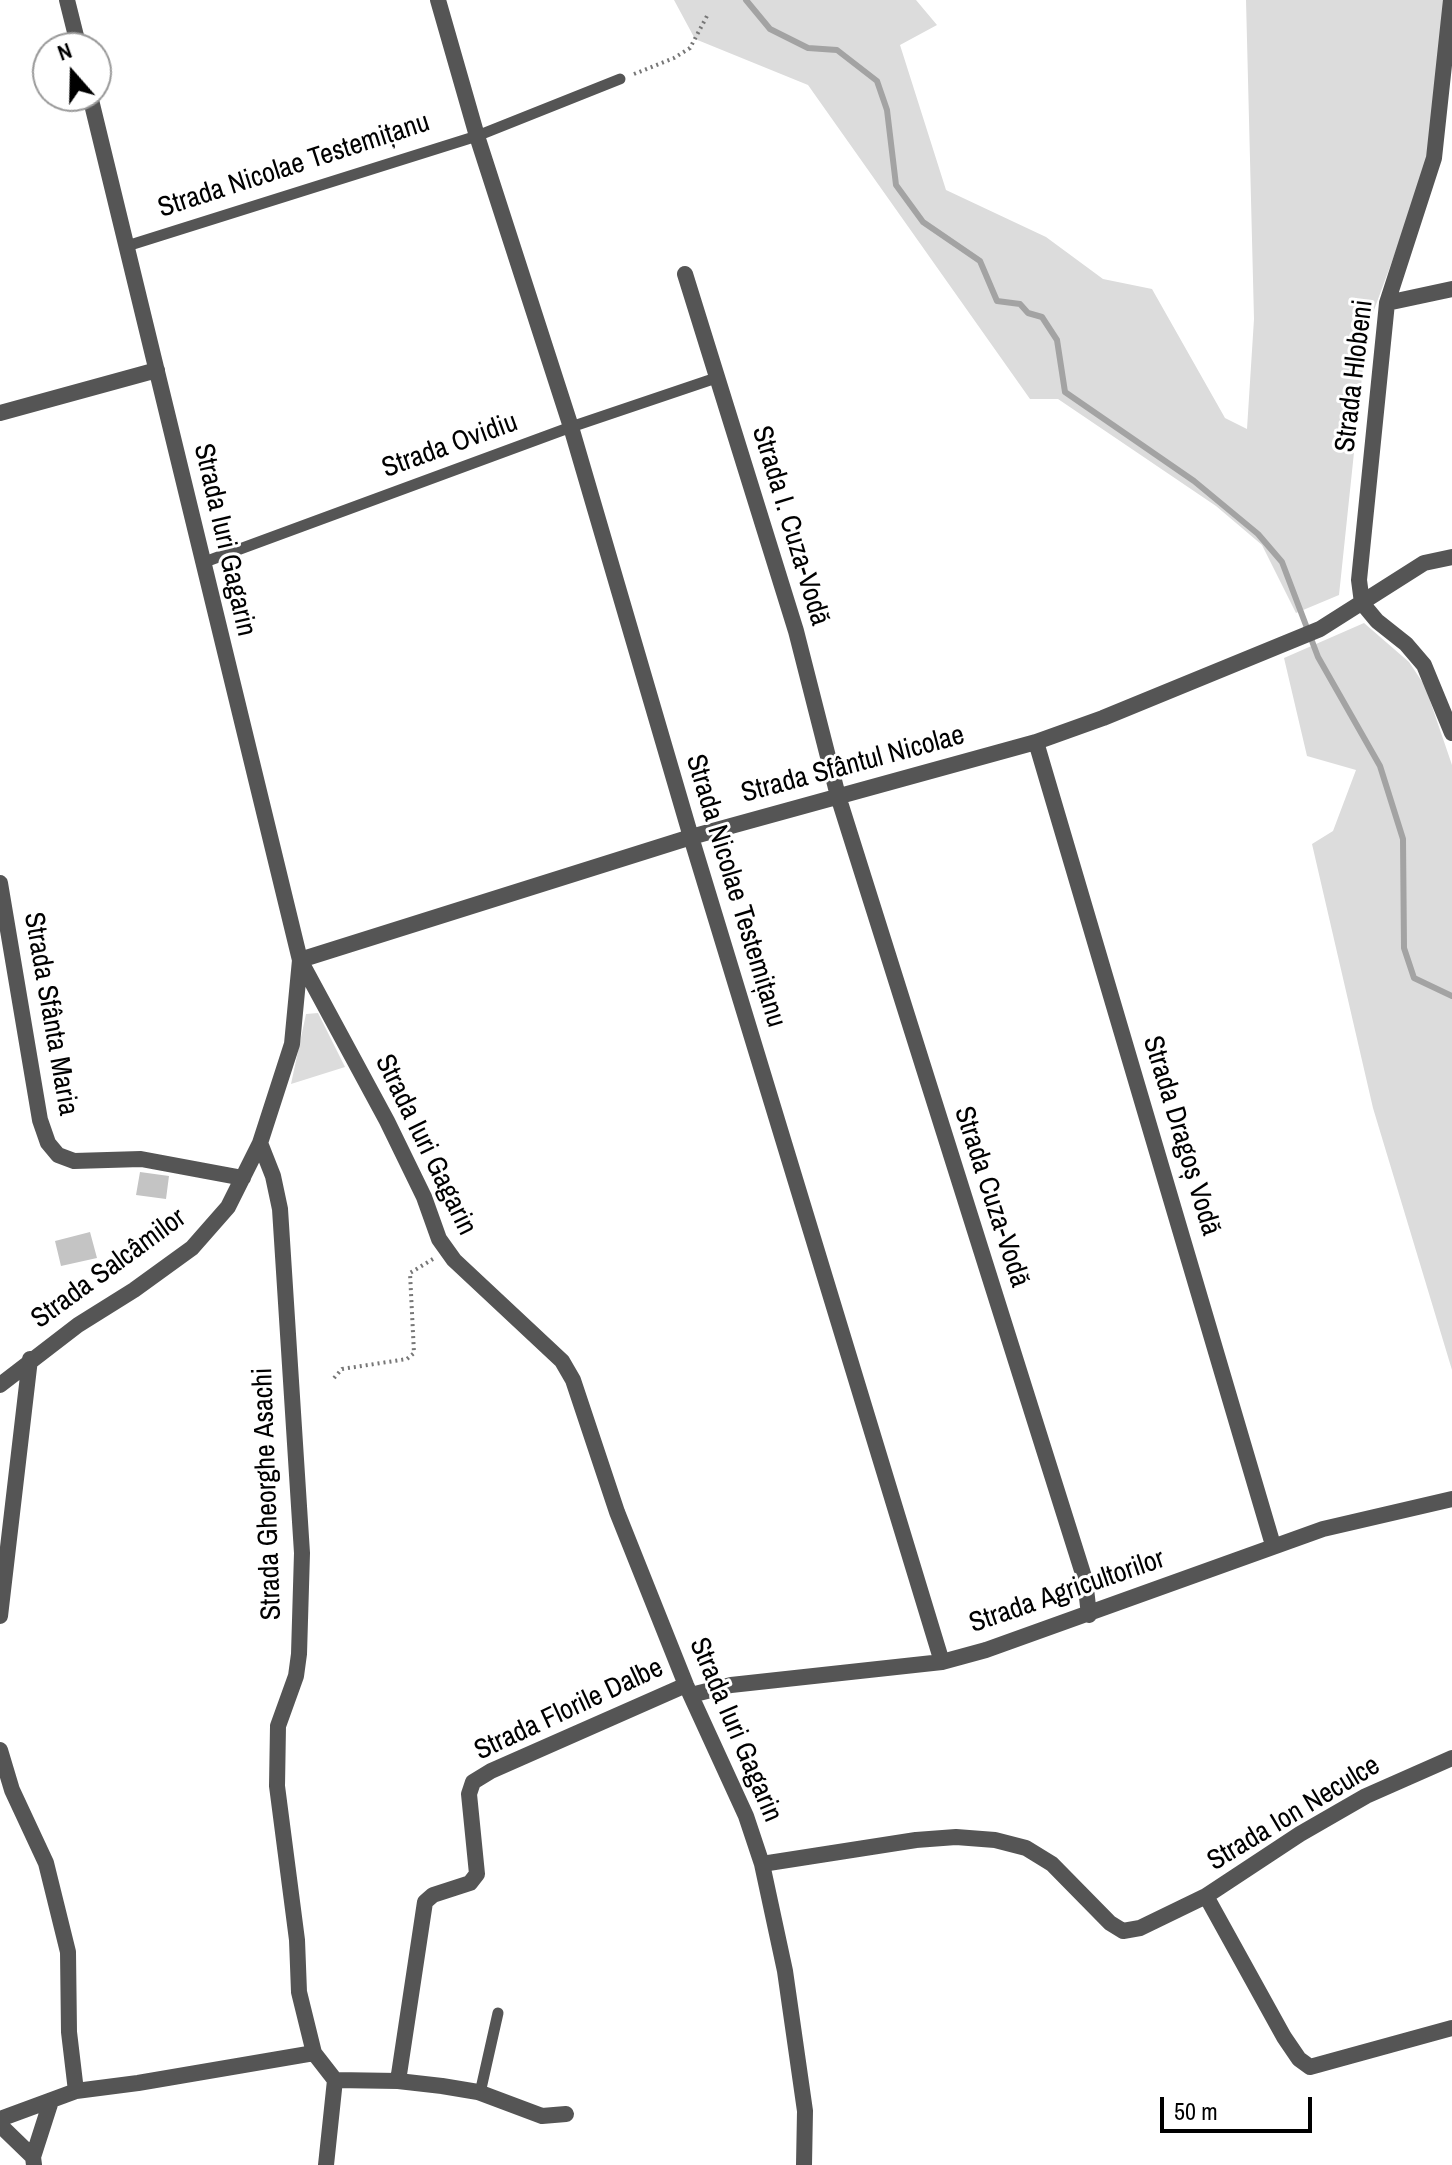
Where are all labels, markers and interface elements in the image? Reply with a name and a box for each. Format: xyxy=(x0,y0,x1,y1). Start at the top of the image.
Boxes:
north arrow xyxy=(32,32,112,112)
text: N xyxy=(53,35,76,68)
street label: Strada Nicolae Testemițanu xyxy=(154,106,434,226)
street label: Strada Hlobeni xyxy=(1329,298,1381,454)
street label: Strada Ovidiu xyxy=(378,406,522,486)
street label: Strada I. Cuza-Vodă xyxy=(744,422,836,630)
street label: Strada Iuri Gagarin xyxy=(186,440,262,640)
street label: Strada Sfântul Nicolae xyxy=(738,719,968,811)
street label: Strada Nicolae Testemițanu xyxy=(678,751,792,1031)
street label: Strada Sfânta Maria xyxy=(16,910,84,1118)
street label: Strada Dragoș Vodă xyxy=(1135,1032,1227,1240)
street label: Strada Iuri Gagarin xyxy=(367,1049,483,1241)
street label: Strada Cuza-Vodă xyxy=(946,1103,1036,1291)
street label: Strada Salcâmilor xyxy=(25,1202,193,1336)
street label: Strada Gheorghe Asachi xyxy=(247,1367,289,1621)
street label: Strada Agricultorilor xyxy=(965,1543,1169,1641)
street label: Strada Iuri Gagarin xyxy=(681,1633,789,1827)
street label: Strada Florile Dalbe xyxy=(469,1652,669,1768)
street label: Strada Ion Neculce xyxy=(1202,1749,1386,1879)
scale bar xyxy=(1164,2081,1316,2131)
text: 50 m xyxy=(1174,2095,1218,2127)

